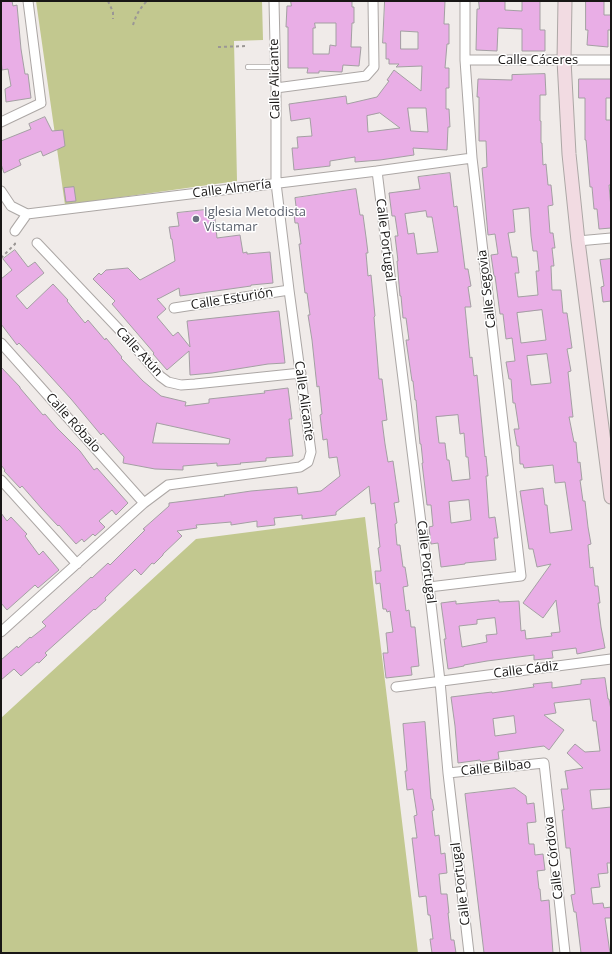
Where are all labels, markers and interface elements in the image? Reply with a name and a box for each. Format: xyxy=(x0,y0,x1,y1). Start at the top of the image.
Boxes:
street label: Calle Alicante xyxy=(266,38,284,120)
street label: Calle Cáceres xyxy=(498,52,578,68)
street label: Calle Almería xyxy=(192,176,272,202)
street label: Calle Portugal xyxy=(372,197,398,283)
place label: Iglesia Metodista Vistamar xyxy=(204,204,306,235)
marker: Iglesia Metodista Vistamar xyxy=(191,214,201,224)
street label: Calle Segovia xyxy=(474,249,500,329)
street label: Calle Esturión xyxy=(190,285,274,313)
street label: Calle Atún xyxy=(112,324,166,380)
street label: Calle Alicante xyxy=(291,360,317,442)
street label: Calle Róbalo xyxy=(42,390,104,456)
street label: Calle Portugal xyxy=(413,519,439,605)
street label: Calle Cádiz xyxy=(493,658,559,682)
street label: Calle Bilbao xyxy=(460,757,532,779)
street label: Calle Córdova xyxy=(541,816,567,900)
street label: Calle Portugal xyxy=(448,841,474,927)

